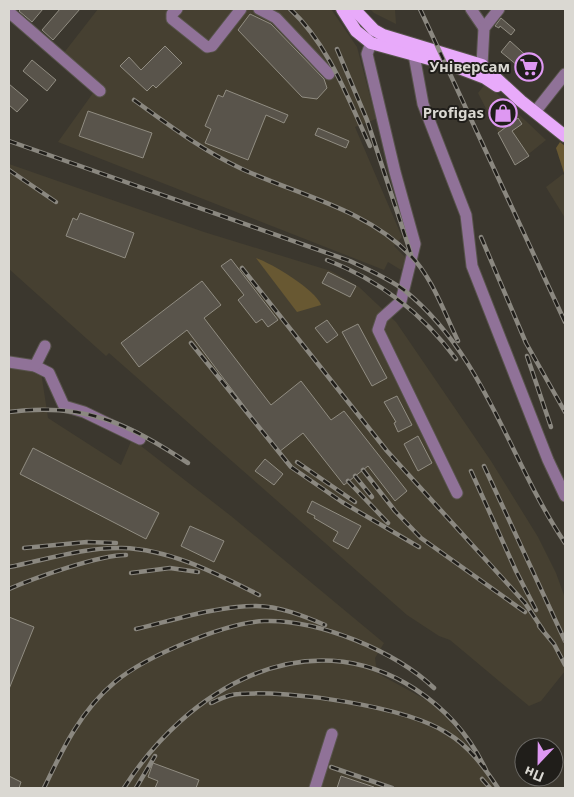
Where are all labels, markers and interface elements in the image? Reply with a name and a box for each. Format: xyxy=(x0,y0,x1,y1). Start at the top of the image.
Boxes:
supermarket icon: Універсам xyxy=(514,52,544,82)
place label: Універсам xyxy=(429,56,510,76)
shop icon: Profigas xyxy=(488,98,518,128)
place label: Profigas xyxy=(423,102,484,122)
north arrow xyxy=(514,737,564,787)
text: Пн xyxy=(521,762,547,787)

